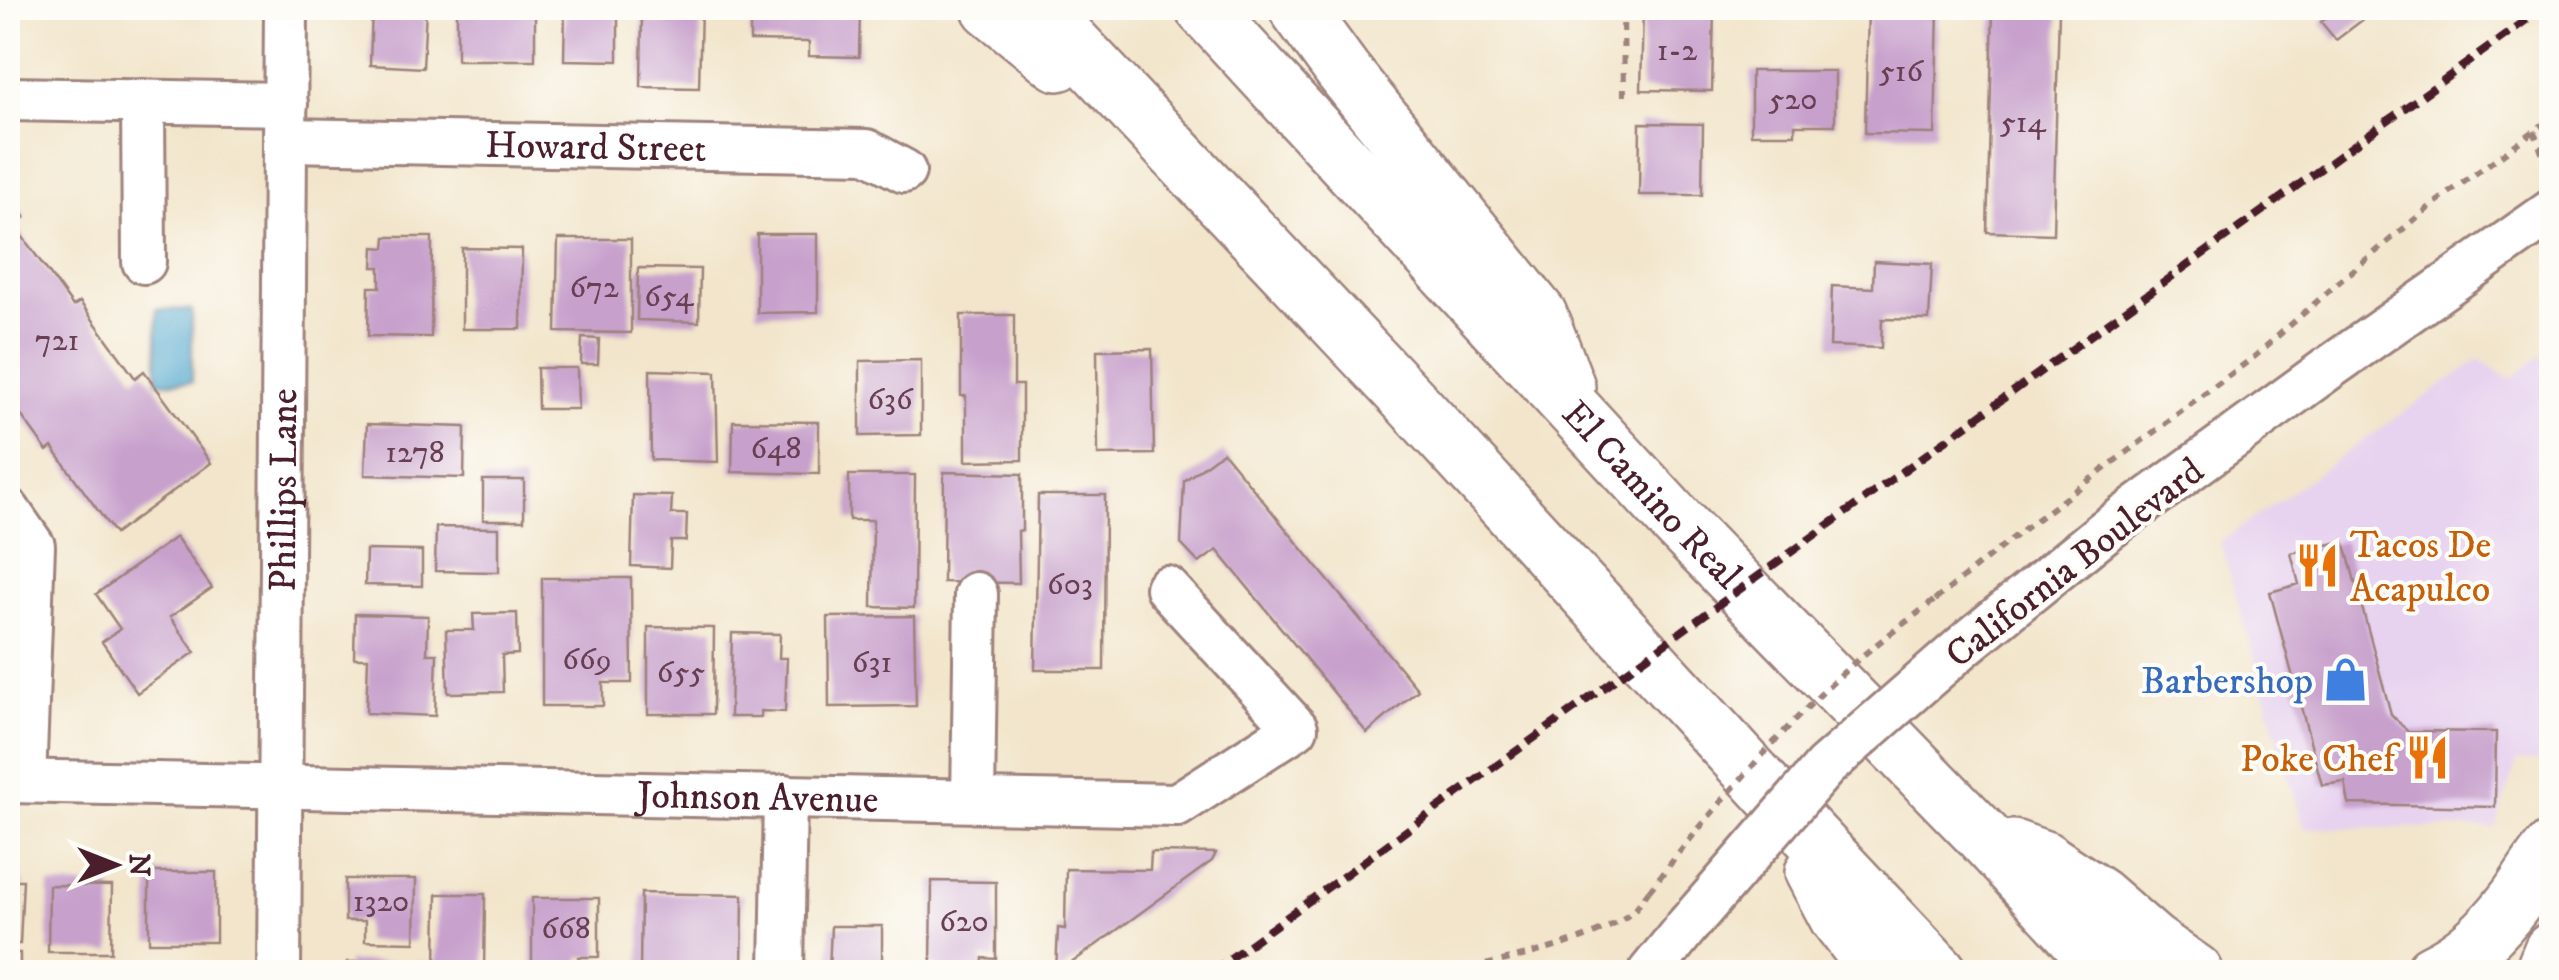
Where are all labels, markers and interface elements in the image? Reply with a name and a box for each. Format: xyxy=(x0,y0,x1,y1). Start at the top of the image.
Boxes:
house number: 1-2 xyxy=(1657,31,1698,71)
house number: 516 xyxy=(1879,52,1924,92)
house number: 520 xyxy=(1769,80,1817,120)
house number: 514 xyxy=(2000,103,2047,143)
street label: Howard Street xyxy=(485,122,707,174)
house number: 672 xyxy=(569,268,619,308)
house number: 654 xyxy=(644,277,694,317)
house number: 721 xyxy=(35,321,79,361)
house number: 636 xyxy=(867,380,914,420)
street label: Phillips Lane xyxy=(260,388,309,592)
street label: El Camino Real xyxy=(1551,391,1751,600)
house number: 648 xyxy=(750,429,802,469)
house number: 1278 xyxy=(385,433,445,473)
street label: California Boulevard xyxy=(1936,448,2214,679)
place label: Tacos De Acapulco xyxy=(2350,522,2491,614)
restaurant icon: Tacos De Acapulco xyxy=(2293,542,2341,590)
house number: 603 xyxy=(1047,565,1093,605)
house number: 669 xyxy=(562,640,612,680)
house number: 631 xyxy=(852,643,892,683)
house number: 655 xyxy=(657,653,705,693)
shop icon: Barbershop xyxy=(2322,656,2370,704)
place label: Barbershop xyxy=(2141,658,2313,706)
restaurant icon: Poke Chef xyxy=(2404,734,2452,782)
place label: Poke Chef xyxy=(2240,736,2401,784)
street label: Johnson Avenue xyxy=(634,772,879,825)
north arrow xyxy=(65,815,165,915)
text: N xyxy=(121,854,156,877)
house number: 1320 xyxy=(353,882,409,922)
house number: 620 xyxy=(939,902,989,942)
house number: 668 xyxy=(541,909,591,949)

